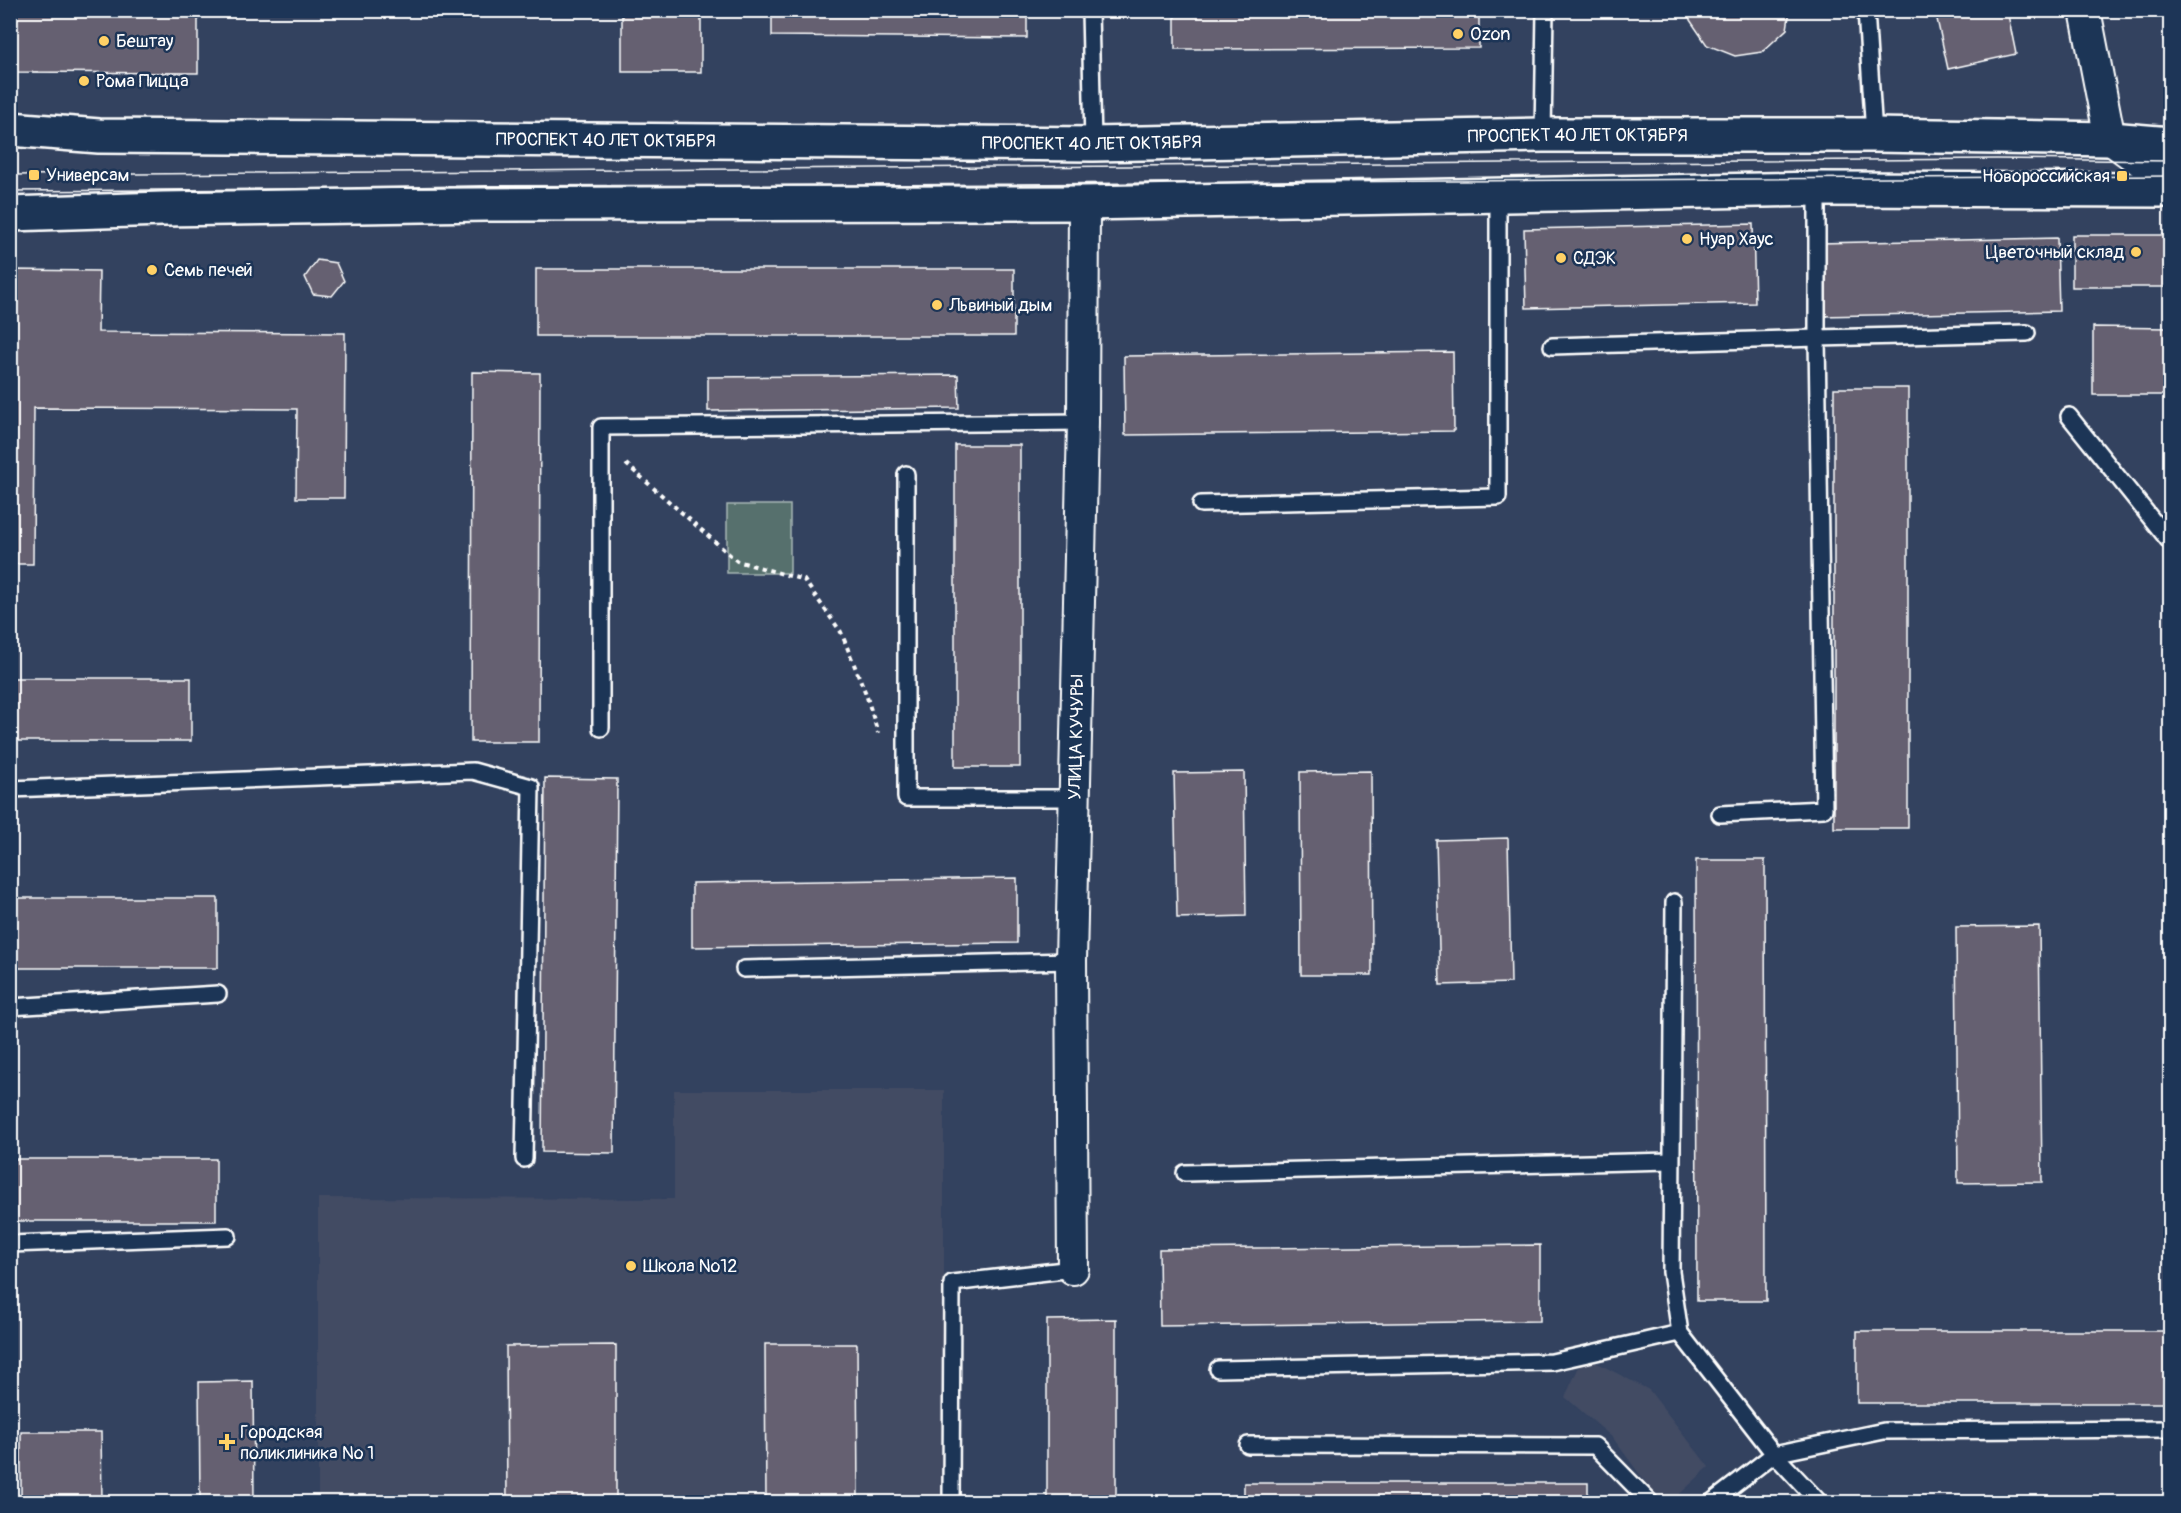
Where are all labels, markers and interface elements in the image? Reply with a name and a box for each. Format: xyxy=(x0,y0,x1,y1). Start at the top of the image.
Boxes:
place label: Ozon xyxy=(1470,23,1510,46)
marker: Ozon xyxy=(1451,27,1465,41)
place label: Бештау xyxy=(116,30,174,53)
marker: Бештау xyxy=(97,34,111,48)
place label: Рома Пицца xyxy=(96,70,189,93)
marker: Рома Пицца xyxy=(77,74,91,88)
street label: ПРОСПЕКТ 40 ЛЕТ ОКТЯБРЯ xyxy=(1467,124,1688,148)
street label: ПРОСПЕКТ 40 ЛЕТ ОКТЯБРЯ xyxy=(496,128,716,152)
street label: ПРОСПЕКТ 40 ЛЕТ ОКТЯБРЯ xyxy=(982,130,1202,156)
place label: Универсам xyxy=(46,164,129,187)
place label: Новороссийская xyxy=(1982,165,2110,188)
marker: Универсам xyxy=(27,168,41,182)
marker: Новороссийская xyxy=(2115,169,2129,183)
place label: Нуар Хаус xyxy=(1699,228,1774,251)
marker: Нуар Хаус xyxy=(1680,232,1694,246)
place label: Цветочный склад xyxy=(1986,241,2124,264)
marker: Цветочный склад xyxy=(2129,245,2143,259)
place label: СДЭК xyxy=(1573,247,1616,270)
marker: СДЭК xyxy=(1554,251,1568,265)
place label: Семь печей xyxy=(164,259,253,282)
marker: Семь печей xyxy=(145,263,159,277)
place label: Львиный дым xyxy=(948,294,1052,317)
marker: Львиный дым xyxy=(930,298,944,312)
street label: УЛИЦА КУЧУРЫ xyxy=(1063,674,1089,800)
place label: Школа №12 xyxy=(643,1255,737,1278)
marker: Школа №12 xyxy=(624,1259,638,1273)
place label: Городская поликлиника № 1 xyxy=(240,1421,374,1465)
marker: Городская поликлиника № 1 xyxy=(218,1433,236,1451)

